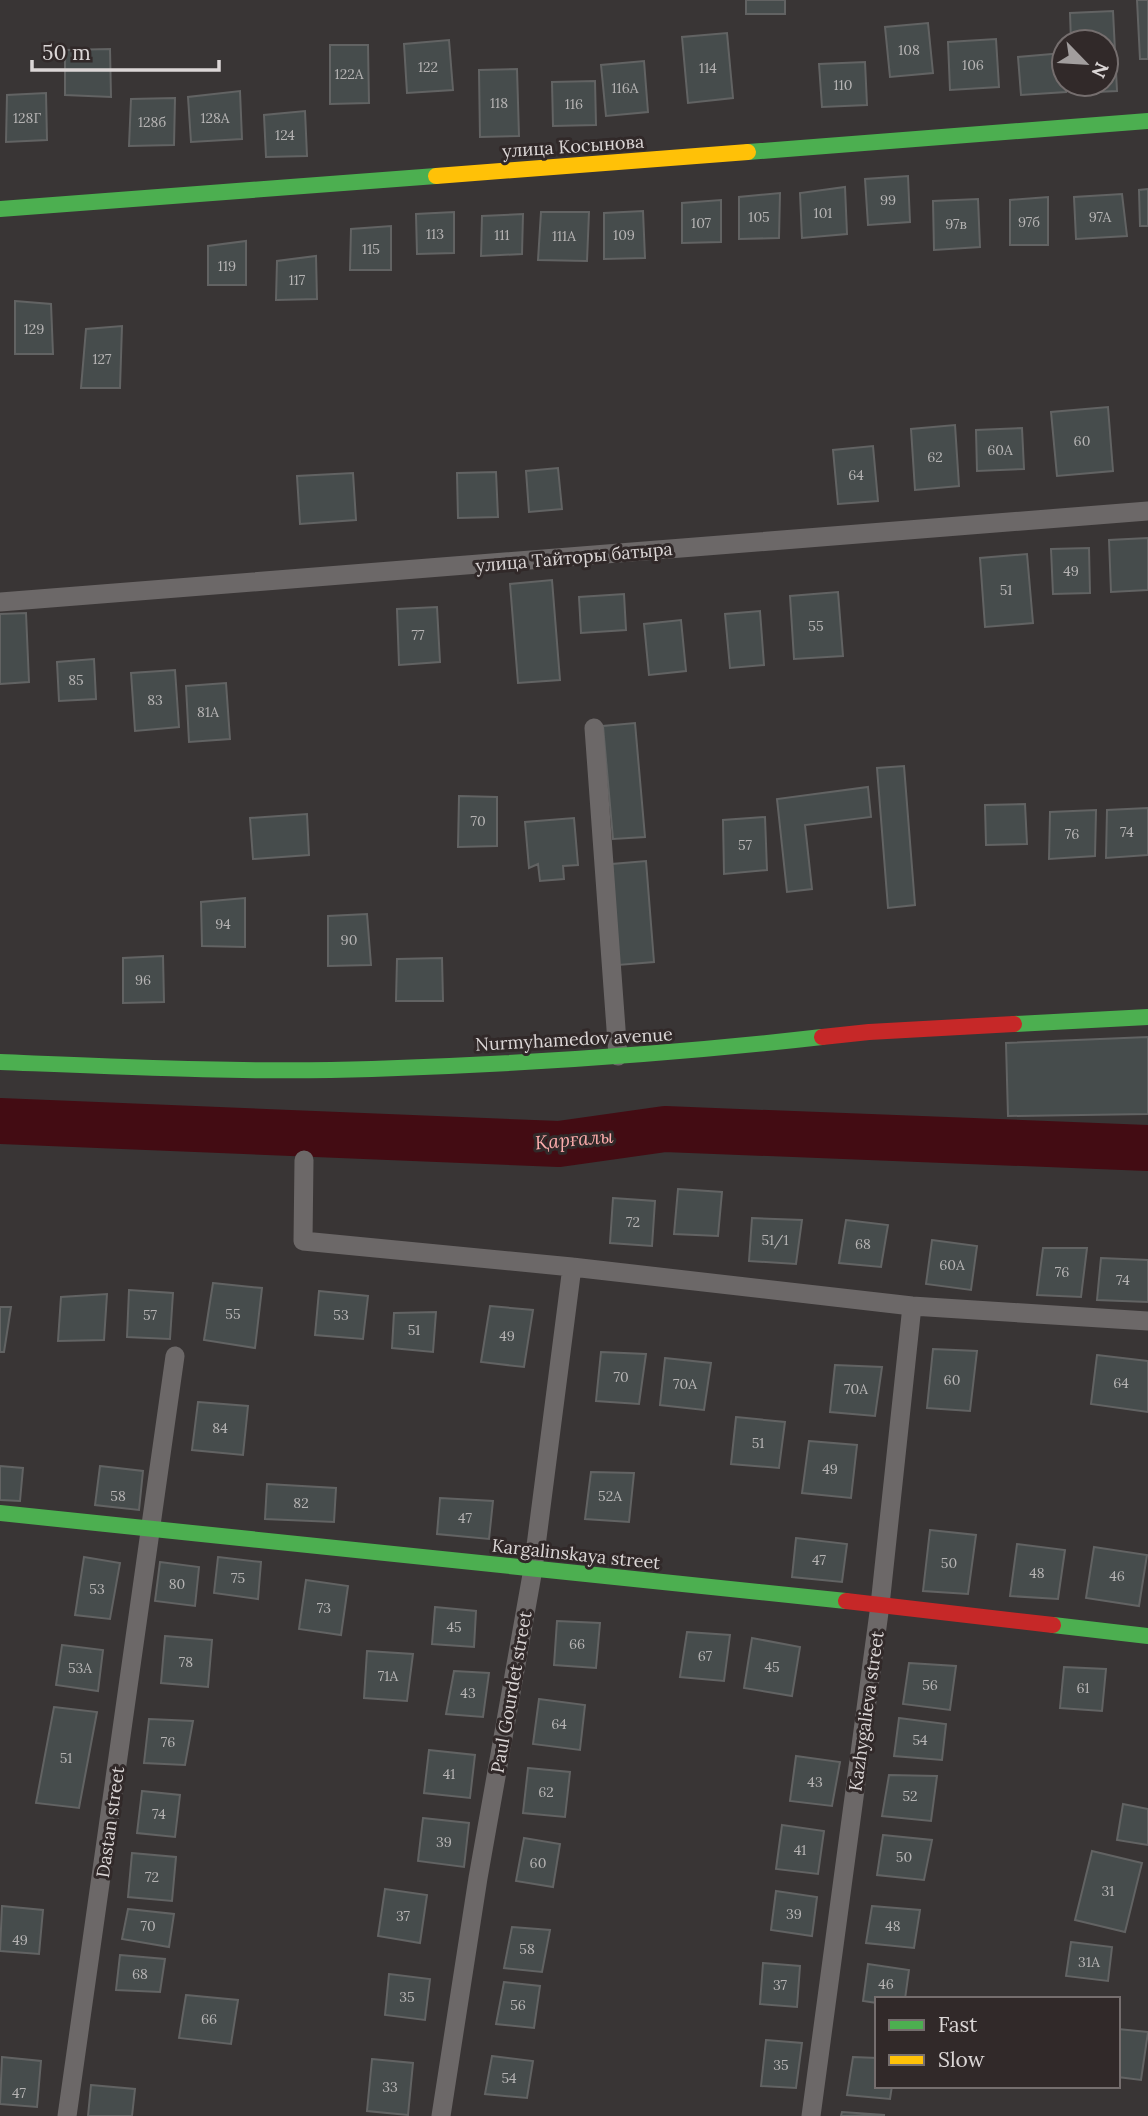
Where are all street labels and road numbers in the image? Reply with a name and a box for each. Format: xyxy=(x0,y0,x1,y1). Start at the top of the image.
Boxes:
street label: улица Косынова xyxy=(501,130,645,162)
street label: улица Тайторы батыра xyxy=(474,537,674,577)
street label: Nurmyhamedov avenue xyxy=(475,1022,674,1056)
street label: Kargalinskaya street xyxy=(491,1534,661,1574)
street label: Paul Gourdet street xyxy=(485,1609,537,1775)
street label: Kazhygalieva street xyxy=(843,1629,889,1793)
street label: Dastan street xyxy=(91,1765,129,1879)

